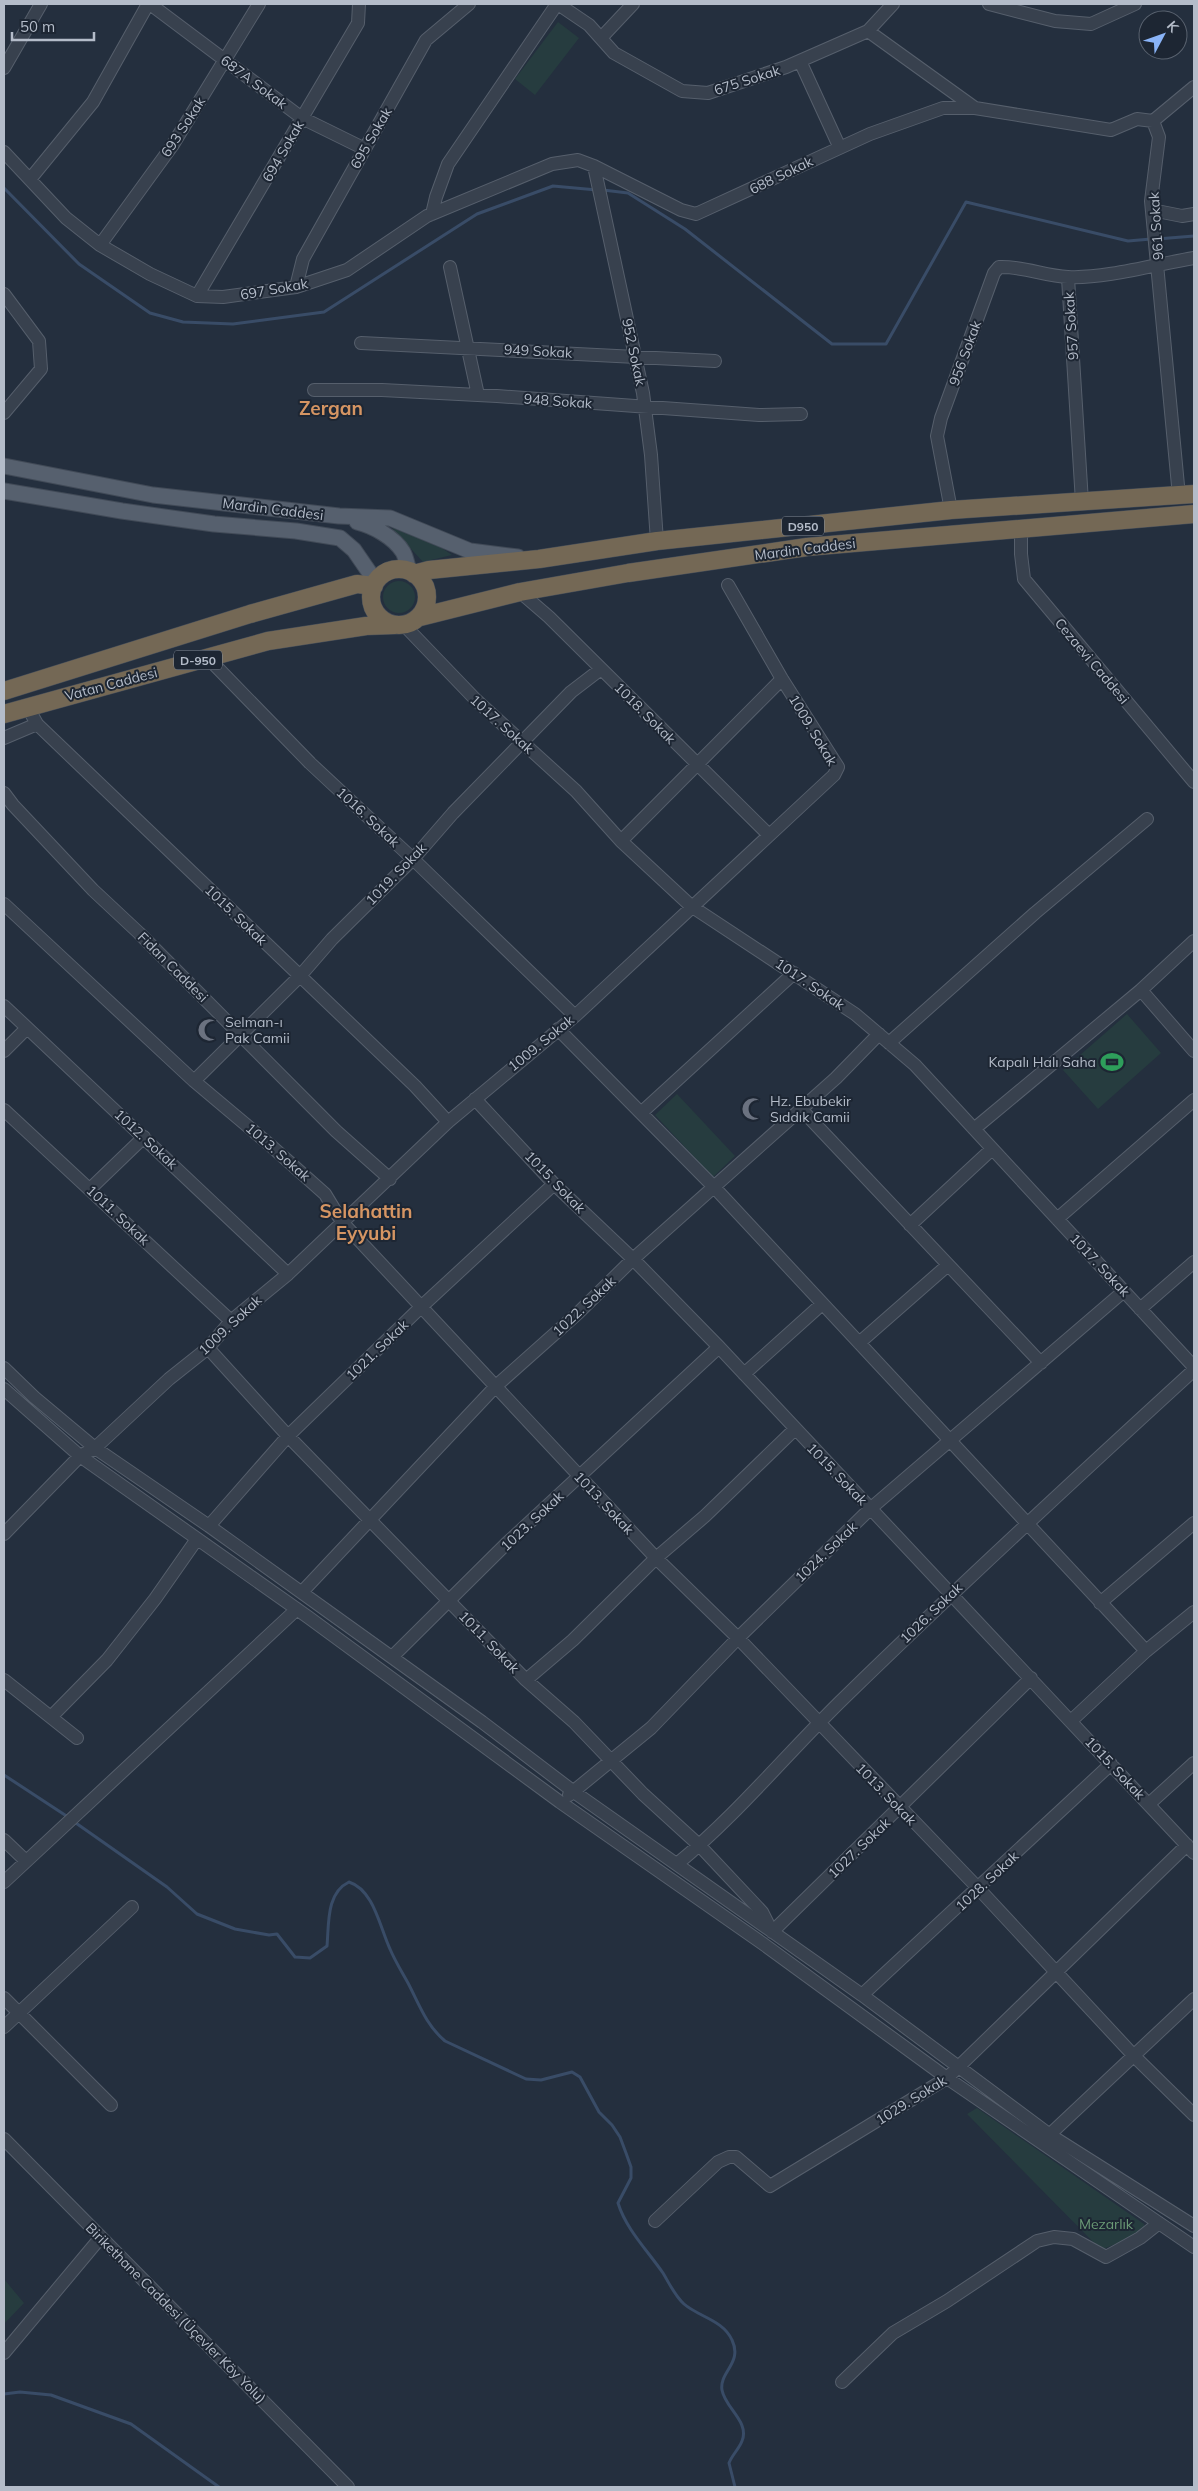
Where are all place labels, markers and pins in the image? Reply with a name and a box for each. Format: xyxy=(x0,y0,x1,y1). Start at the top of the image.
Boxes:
place label: Selman-ı Pak Camii xyxy=(225,1013,290,1047)
mosque icon: Selman-ı Pak Camii xyxy=(196,1017,222,1043)
sports icon: Kapalı Halı Saha xyxy=(1099,1049,1125,1075)
place label: Kapalı Halı Saha xyxy=(988,1053,1096,1071)
place label: Hz. Ebubekir Sıddık Camii xyxy=(770,1092,852,1126)
mosque icon: Hz. Ebubekir Sıddık Camii xyxy=(740,1096,766,1122)

